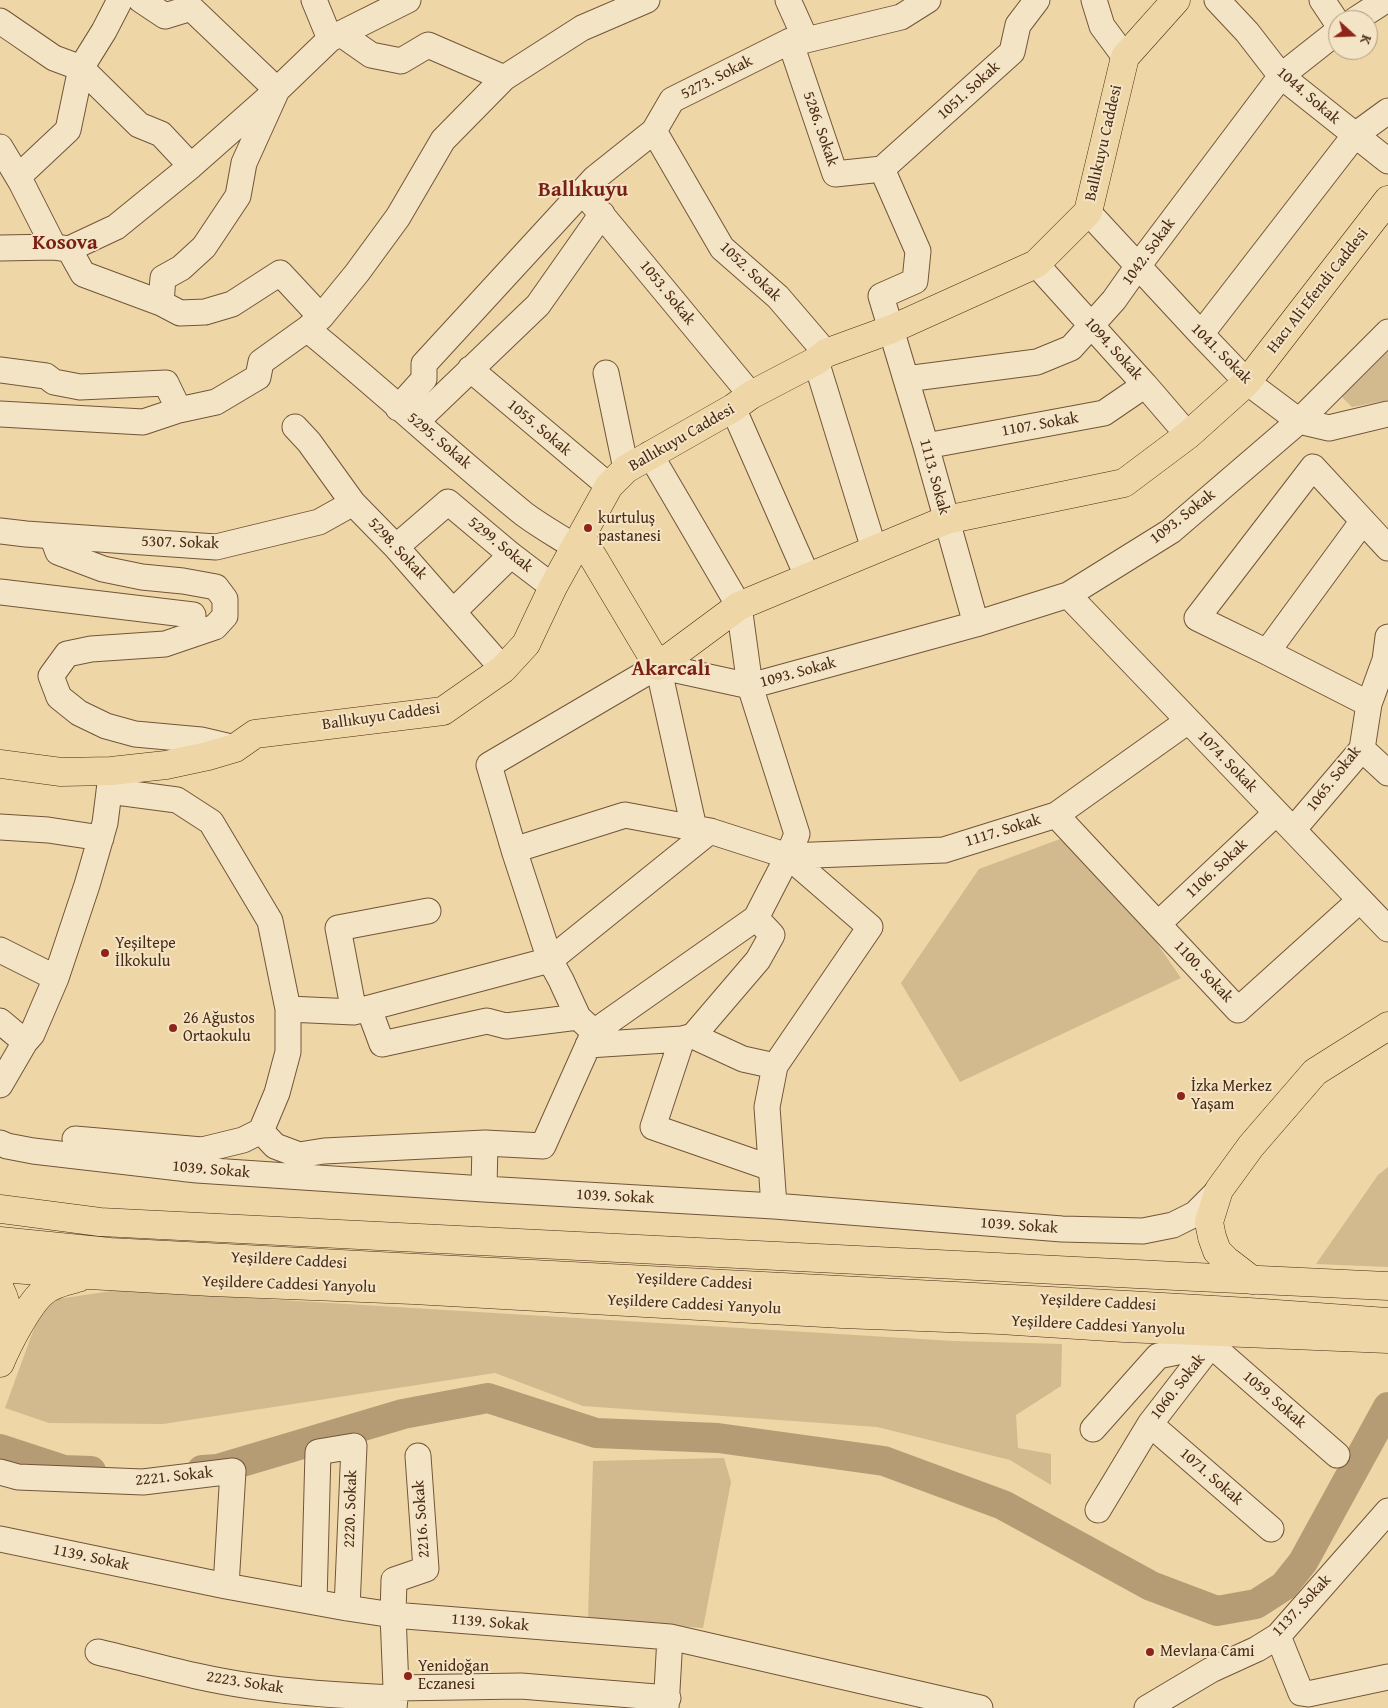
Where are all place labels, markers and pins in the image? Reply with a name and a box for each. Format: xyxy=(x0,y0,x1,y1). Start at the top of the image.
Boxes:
place label: kurtuluş pastanesi xyxy=(598,509,661,547)
marker: kurtuluş pastanesi xyxy=(582,522,594,534)
place label: Yeşiltepe İlkokulu xyxy=(115,934,176,972)
marker: Yeşiltepe İlkokulu xyxy=(99,947,111,959)
place label: 26 Ağustos Ortaokulu xyxy=(183,1009,255,1047)
marker: 26 Ağustos Ortaokulu xyxy=(167,1022,179,1034)
place label: İzka Merkez Yaşam xyxy=(1191,1077,1272,1115)
marker: İzka Merkez Yaşam xyxy=(1175,1090,1187,1102)
place label: Mevlana Cami xyxy=(1160,1642,1255,1662)
marker: Mevlana Cami xyxy=(1144,1646,1156,1658)
place label: Yenidoğan Eczanesi xyxy=(418,1657,489,1695)
marker: Yenidoğan Eczanesi xyxy=(402,1670,414,1682)

